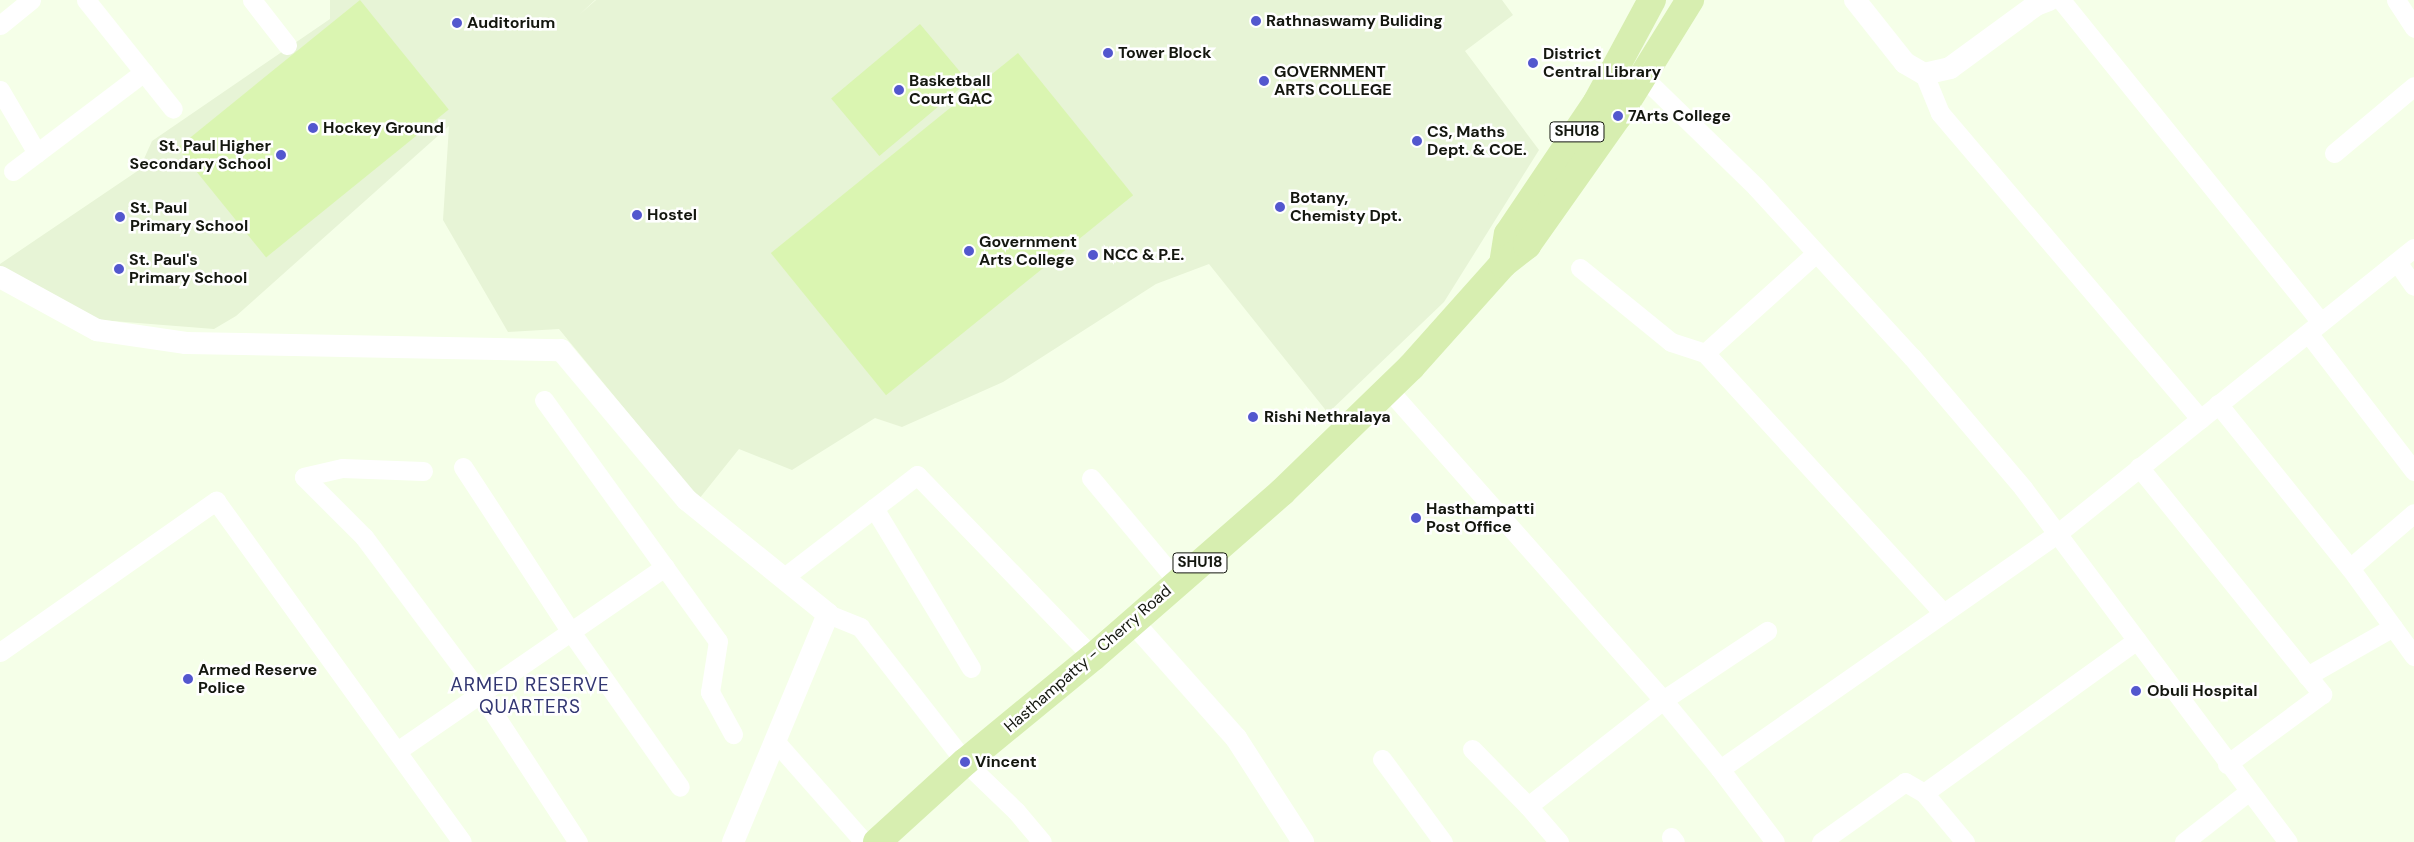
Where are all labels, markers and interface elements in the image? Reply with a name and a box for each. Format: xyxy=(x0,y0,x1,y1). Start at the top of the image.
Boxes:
place label: Rathnaswamy Buliding xyxy=(1266,11,1443,31)
place label: Auditorium xyxy=(467,13,555,33)
marker: Rathnaswamy Buliding xyxy=(1250,15,1262,27)
marker: Auditorium xyxy=(451,17,463,29)
place label: Tower Block xyxy=(1118,43,1212,63)
place label: District Central Library xyxy=(1543,44,1661,82)
marker: Tower Block xyxy=(1102,47,1114,59)
marker: District Central Library xyxy=(1527,57,1539,69)
place label: GOVERNMENT ARTS COLLEGE xyxy=(1274,62,1392,100)
place label: Basketball Court GAC xyxy=(909,71,993,109)
marker: GOVERNMENT ARTS COLLEGE xyxy=(1258,75,1270,87)
marker: Basketball Court GAC xyxy=(893,84,905,96)
place label: 7Arts College xyxy=(1628,106,1731,126)
marker: 7Arts College xyxy=(1612,110,1624,122)
place label: Hockey Ground xyxy=(323,118,444,138)
road number: SHU18 xyxy=(1550,120,1604,144)
marker: Hockey Ground xyxy=(307,122,319,134)
place label: CS, Maths Dept. & COE. xyxy=(1427,122,1527,160)
marker: CS, Maths Dept. & COE. xyxy=(1411,135,1423,147)
place label: St. Paul Higher Secondary School xyxy=(129,136,271,174)
marker: St. Paul Higher Secondary School xyxy=(275,149,287,161)
place label: Botany, Chemisty Dpt. xyxy=(1290,188,1402,226)
place label: St. Paul Primary School xyxy=(130,198,248,236)
marker: Botany, Chemisty Dpt. xyxy=(1274,201,1286,213)
place label: Hostel xyxy=(647,205,697,225)
marker: Hostel xyxy=(631,209,643,221)
marker: St. Paul Primary School xyxy=(114,211,126,223)
place label: Government Arts College xyxy=(979,232,1077,270)
marker: Government Arts College xyxy=(963,245,975,257)
place label: NCC & P.E. xyxy=(1103,245,1184,265)
marker: NCC & P.E. xyxy=(1087,249,1099,261)
place label: St. Paul's Primary School xyxy=(129,250,247,288)
marker: St. Paul's Primary School xyxy=(113,263,125,275)
place label: Rishi Nethralaya xyxy=(1264,407,1391,427)
marker: Rishi Nethralaya xyxy=(1246,410,1260,424)
place label: Hasthampatti Post Office xyxy=(1426,499,1534,537)
marker: Hasthampatti Post Office xyxy=(1410,512,1422,524)
road number: SHU18 xyxy=(1172,550,1228,576)
street label: Hasthampatty - Cherry Road xyxy=(1001,581,1175,737)
place label: Armed Reserve Police xyxy=(198,660,317,698)
marker: Armed Reserve Police xyxy=(182,673,194,685)
district label: ARMED RESERVE QUARTERS xyxy=(449,674,611,718)
place label: Obuli Hospital xyxy=(2147,681,2257,701)
marker: Obuli Hospital xyxy=(2129,684,2143,698)
place label: Vincent xyxy=(975,752,1037,772)
marker: Vincent xyxy=(959,756,971,768)

